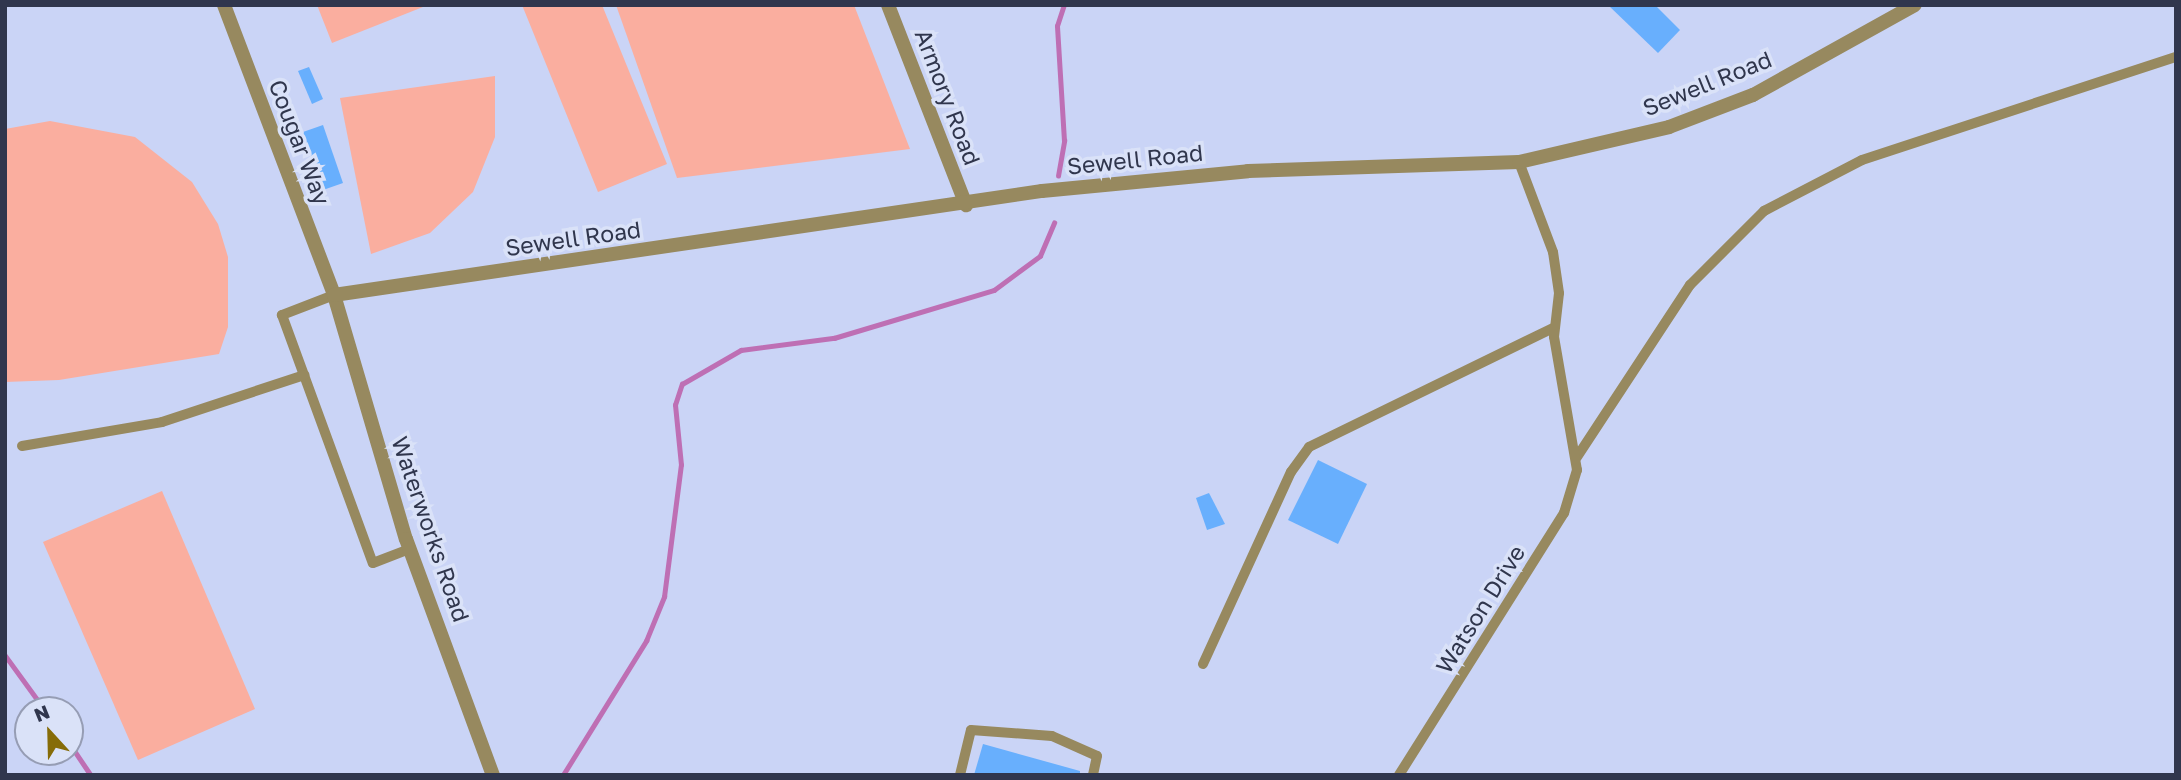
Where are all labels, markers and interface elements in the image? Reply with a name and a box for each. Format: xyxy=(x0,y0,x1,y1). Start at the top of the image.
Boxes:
street label: Armory Road xyxy=(909,25,987,169)
street label: Sewell Road xyxy=(1639,45,1775,121)
street label: Cougar Way xyxy=(264,76,336,208)
street label: Sewell Road xyxy=(1066,138,1204,180)
street label: Sewell Road xyxy=(504,215,642,261)
street label: Waterworks Road xyxy=(386,433,476,625)
street label: Watson Drive xyxy=(1430,540,1530,678)
north arrow xyxy=(14,696,84,766)
text: N xyxy=(31,700,53,726)

